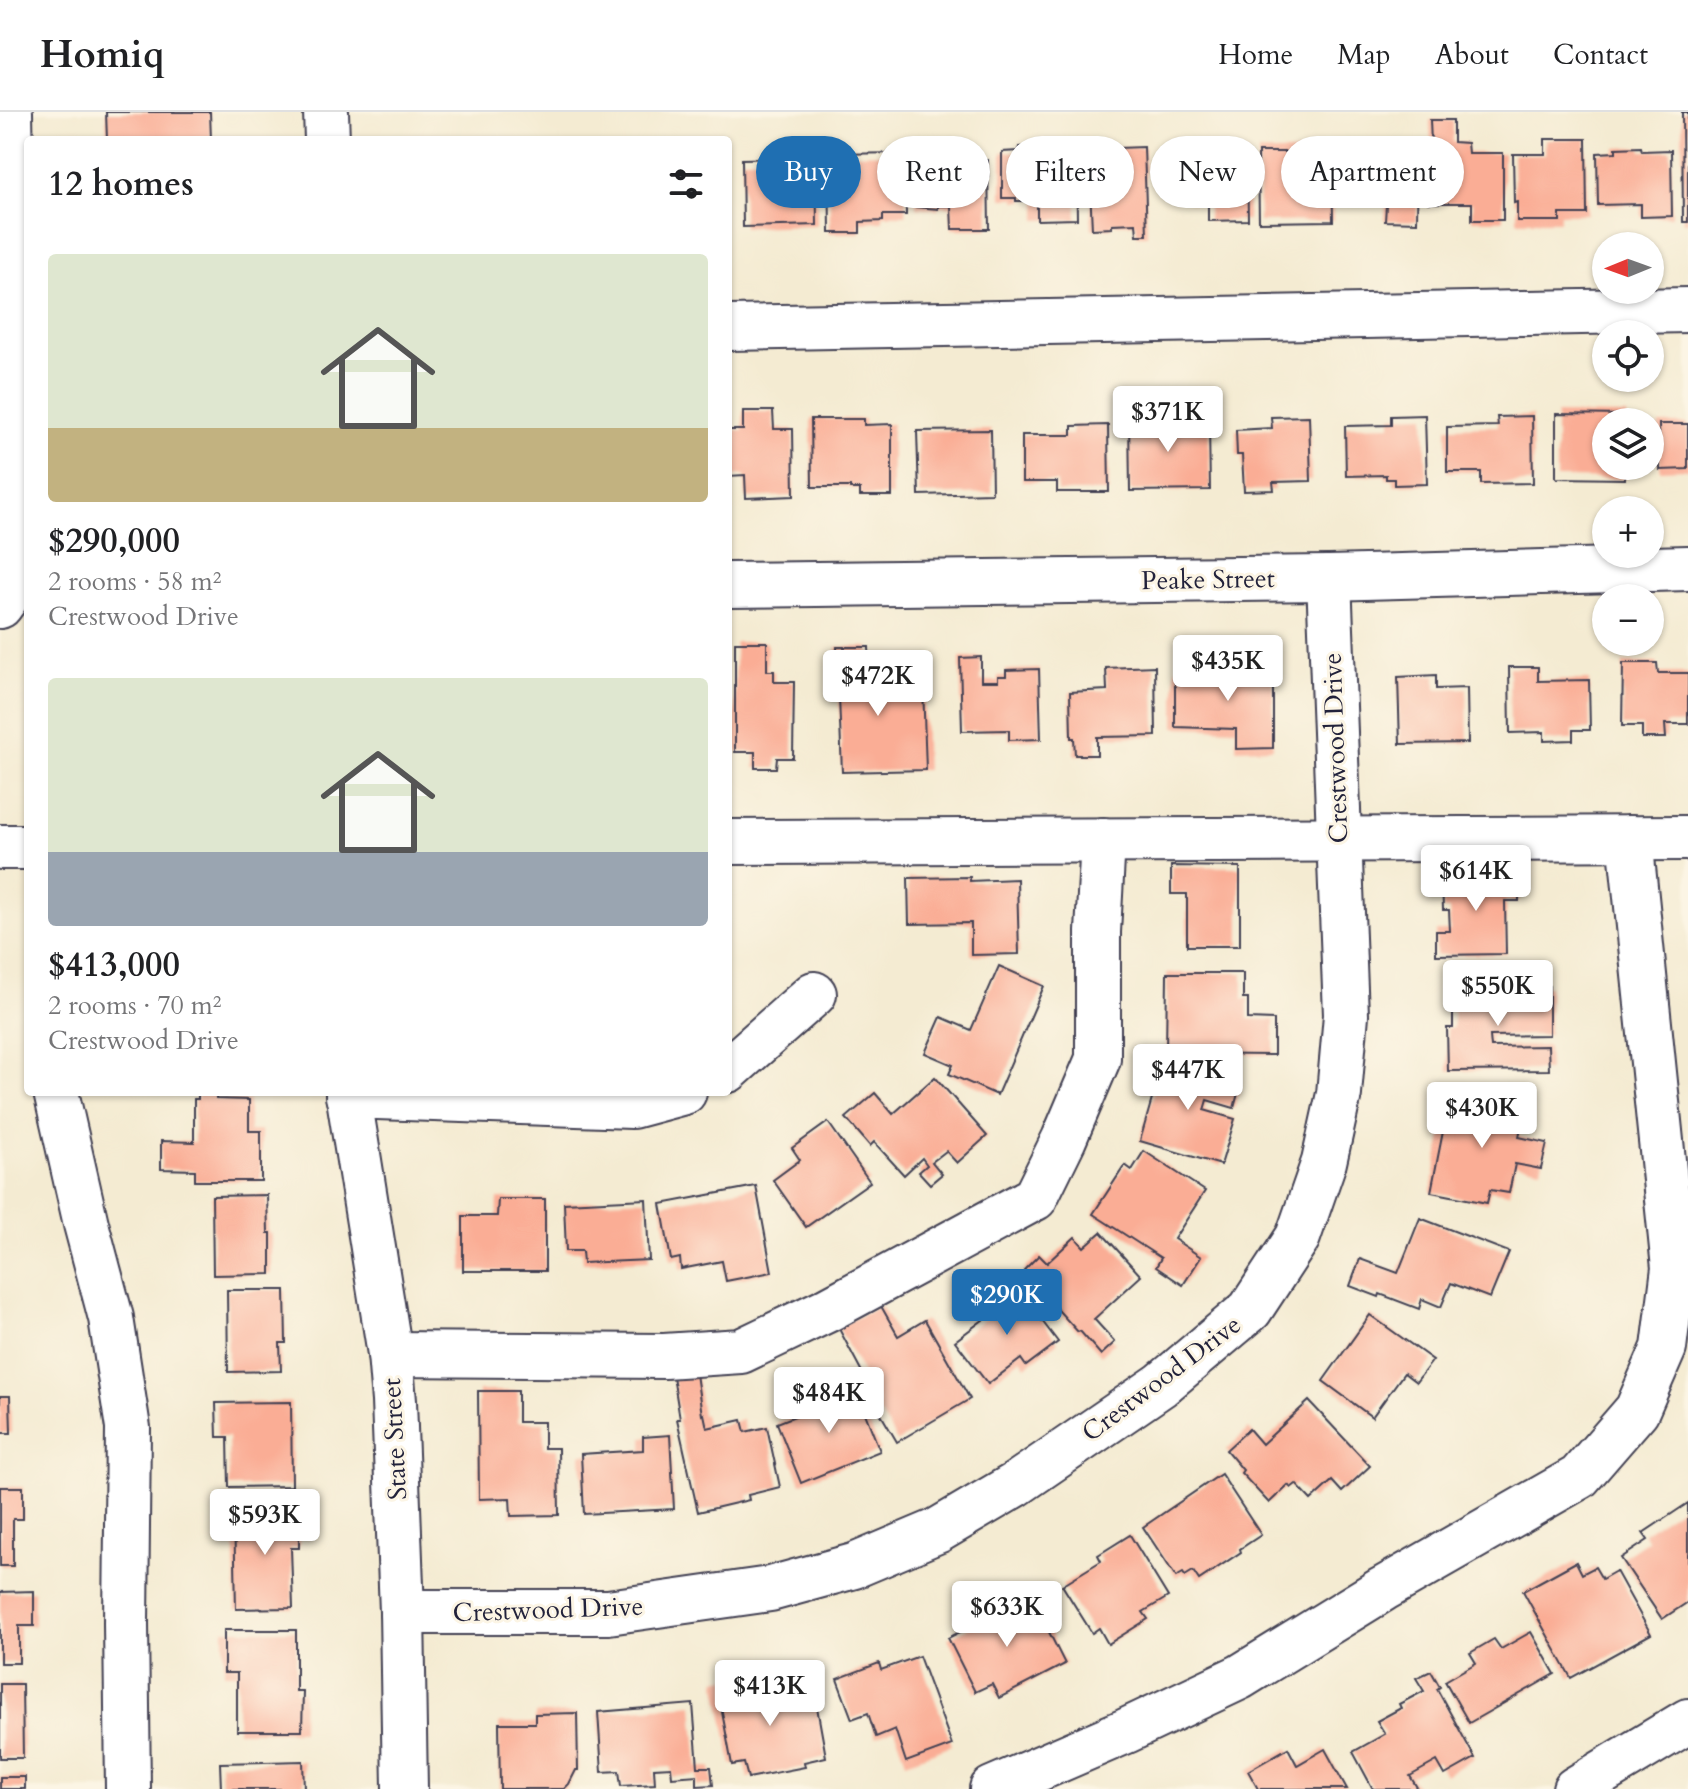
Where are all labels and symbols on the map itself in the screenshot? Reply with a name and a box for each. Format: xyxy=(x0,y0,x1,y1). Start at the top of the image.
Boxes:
north arrow xyxy=(1592,232,1664,304)
pin: $371K xyxy=(1112,386,1224,454)
street label: Peake Street xyxy=(1141,561,1275,598)
pin: $435K xyxy=(1172,635,1284,703)
pin: $472K xyxy=(822,650,934,718)
street label: Crestwood Drive xyxy=(1315,652,1356,844)
pin: $614K xyxy=(1420,845,1532,913)
pin: $550K xyxy=(1442,960,1554,1028)
pin: $447K xyxy=(1132,1044,1244,1112)
pin: $430K xyxy=(1426,1082,1538,1150)
pin: $290K xyxy=(951,1269,1063,1337)
street label: Crestwood Drive xyxy=(1075,1307,1248,1450)
pin: $484K xyxy=(773,1367,885,1435)
street label: State Street xyxy=(374,1377,415,1501)
pin: $593K xyxy=(209,1489,321,1557)
pin: $633K xyxy=(951,1581,1063,1649)
street label: Crestwood Drive xyxy=(452,1589,644,1630)
pin: $413K xyxy=(714,1660,826,1728)

